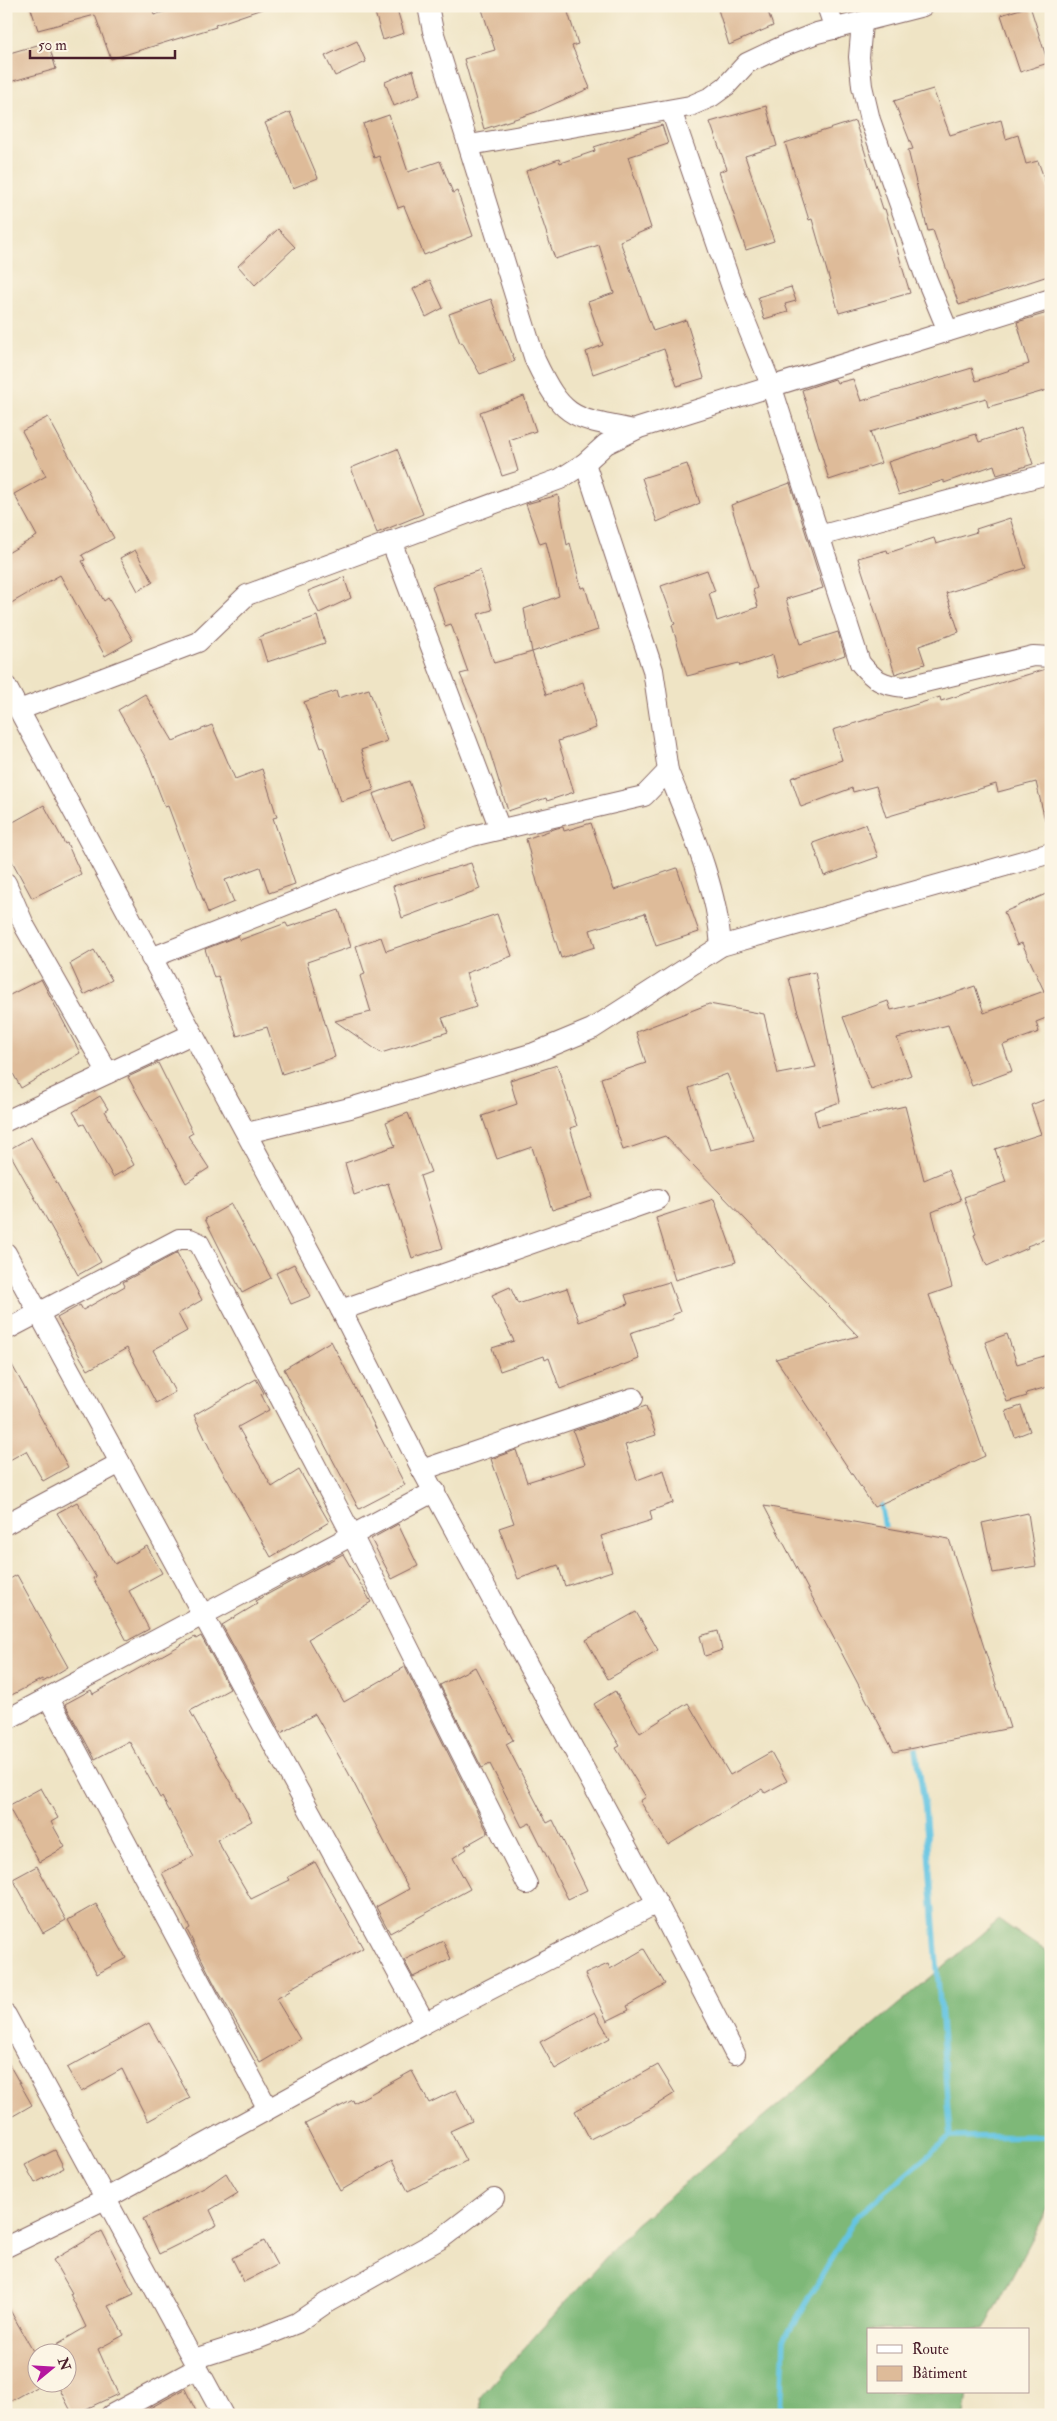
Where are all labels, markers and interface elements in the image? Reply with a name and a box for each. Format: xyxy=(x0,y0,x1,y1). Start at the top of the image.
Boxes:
scale bar xyxy=(30,28,175,60)
text: 50 m xyxy=(38,36,67,55)
legend xyxy=(867,2328,1030,2394)
text: Route xyxy=(912,2340,949,2359)
north arrow xyxy=(28,2344,78,2394)
text: N xyxy=(54,2355,74,2373)
text: Bâtiment xyxy=(912,2364,967,2383)

